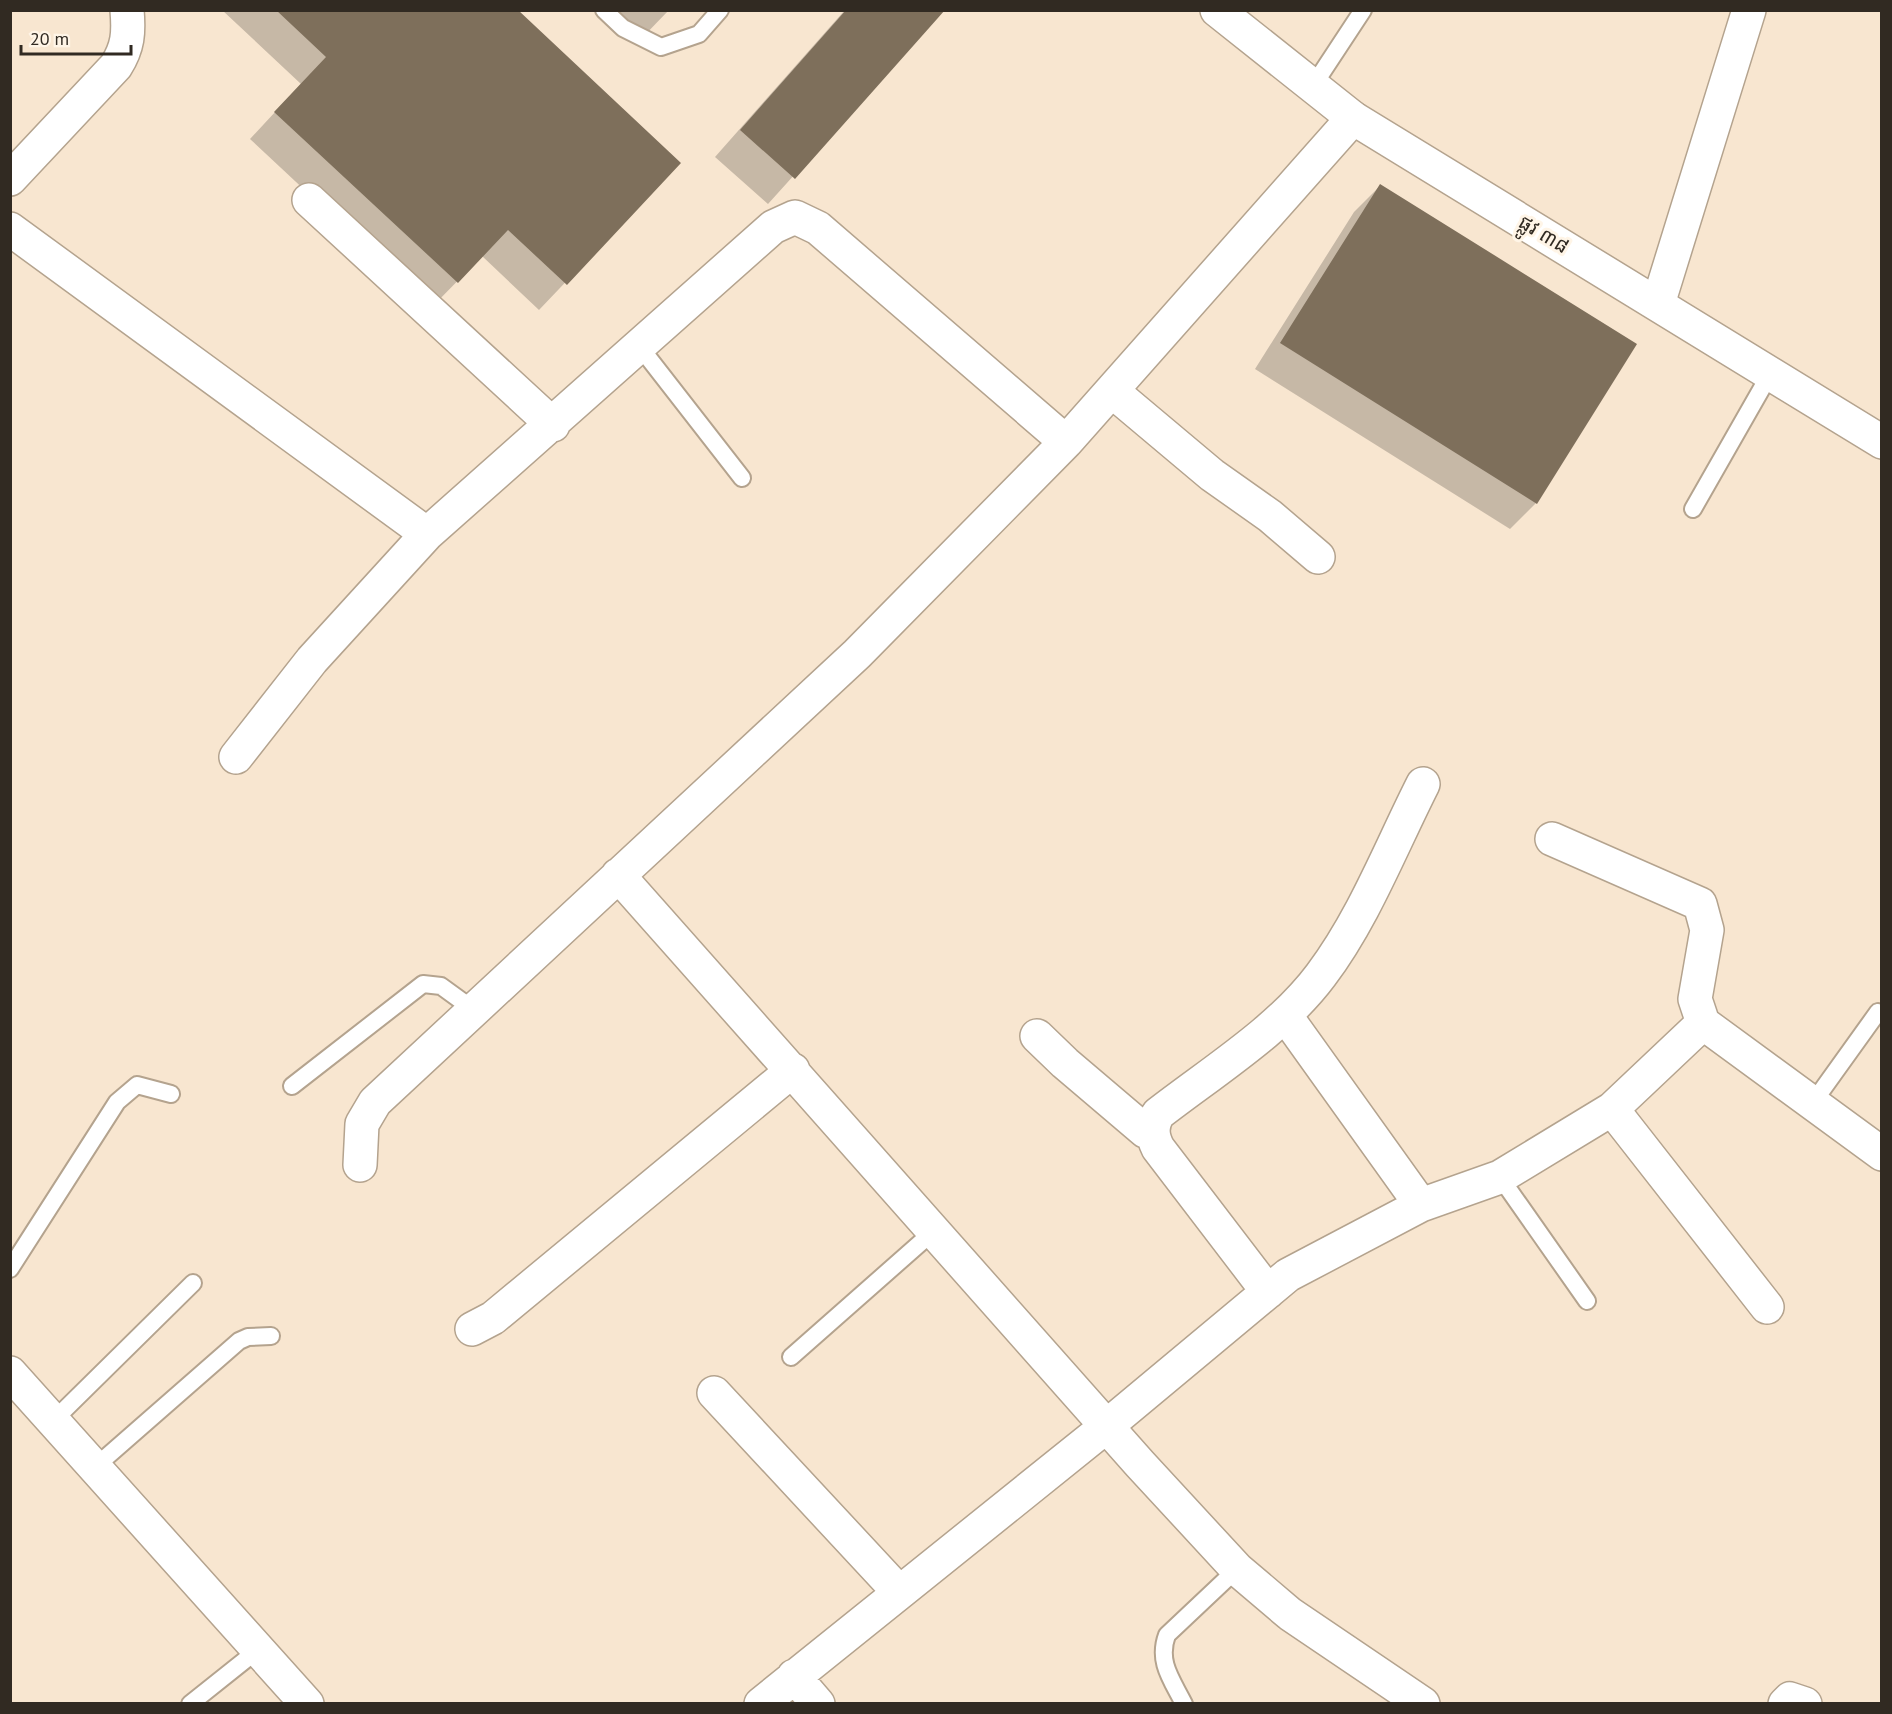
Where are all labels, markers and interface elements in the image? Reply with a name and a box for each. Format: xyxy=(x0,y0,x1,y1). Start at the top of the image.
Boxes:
scale bar xyxy=(21,18,130,56)
text: 20 m xyxy=(30,27,69,50)
street label: ផ្លូវ ៣៨ xyxy=(1511,209,1574,264)

